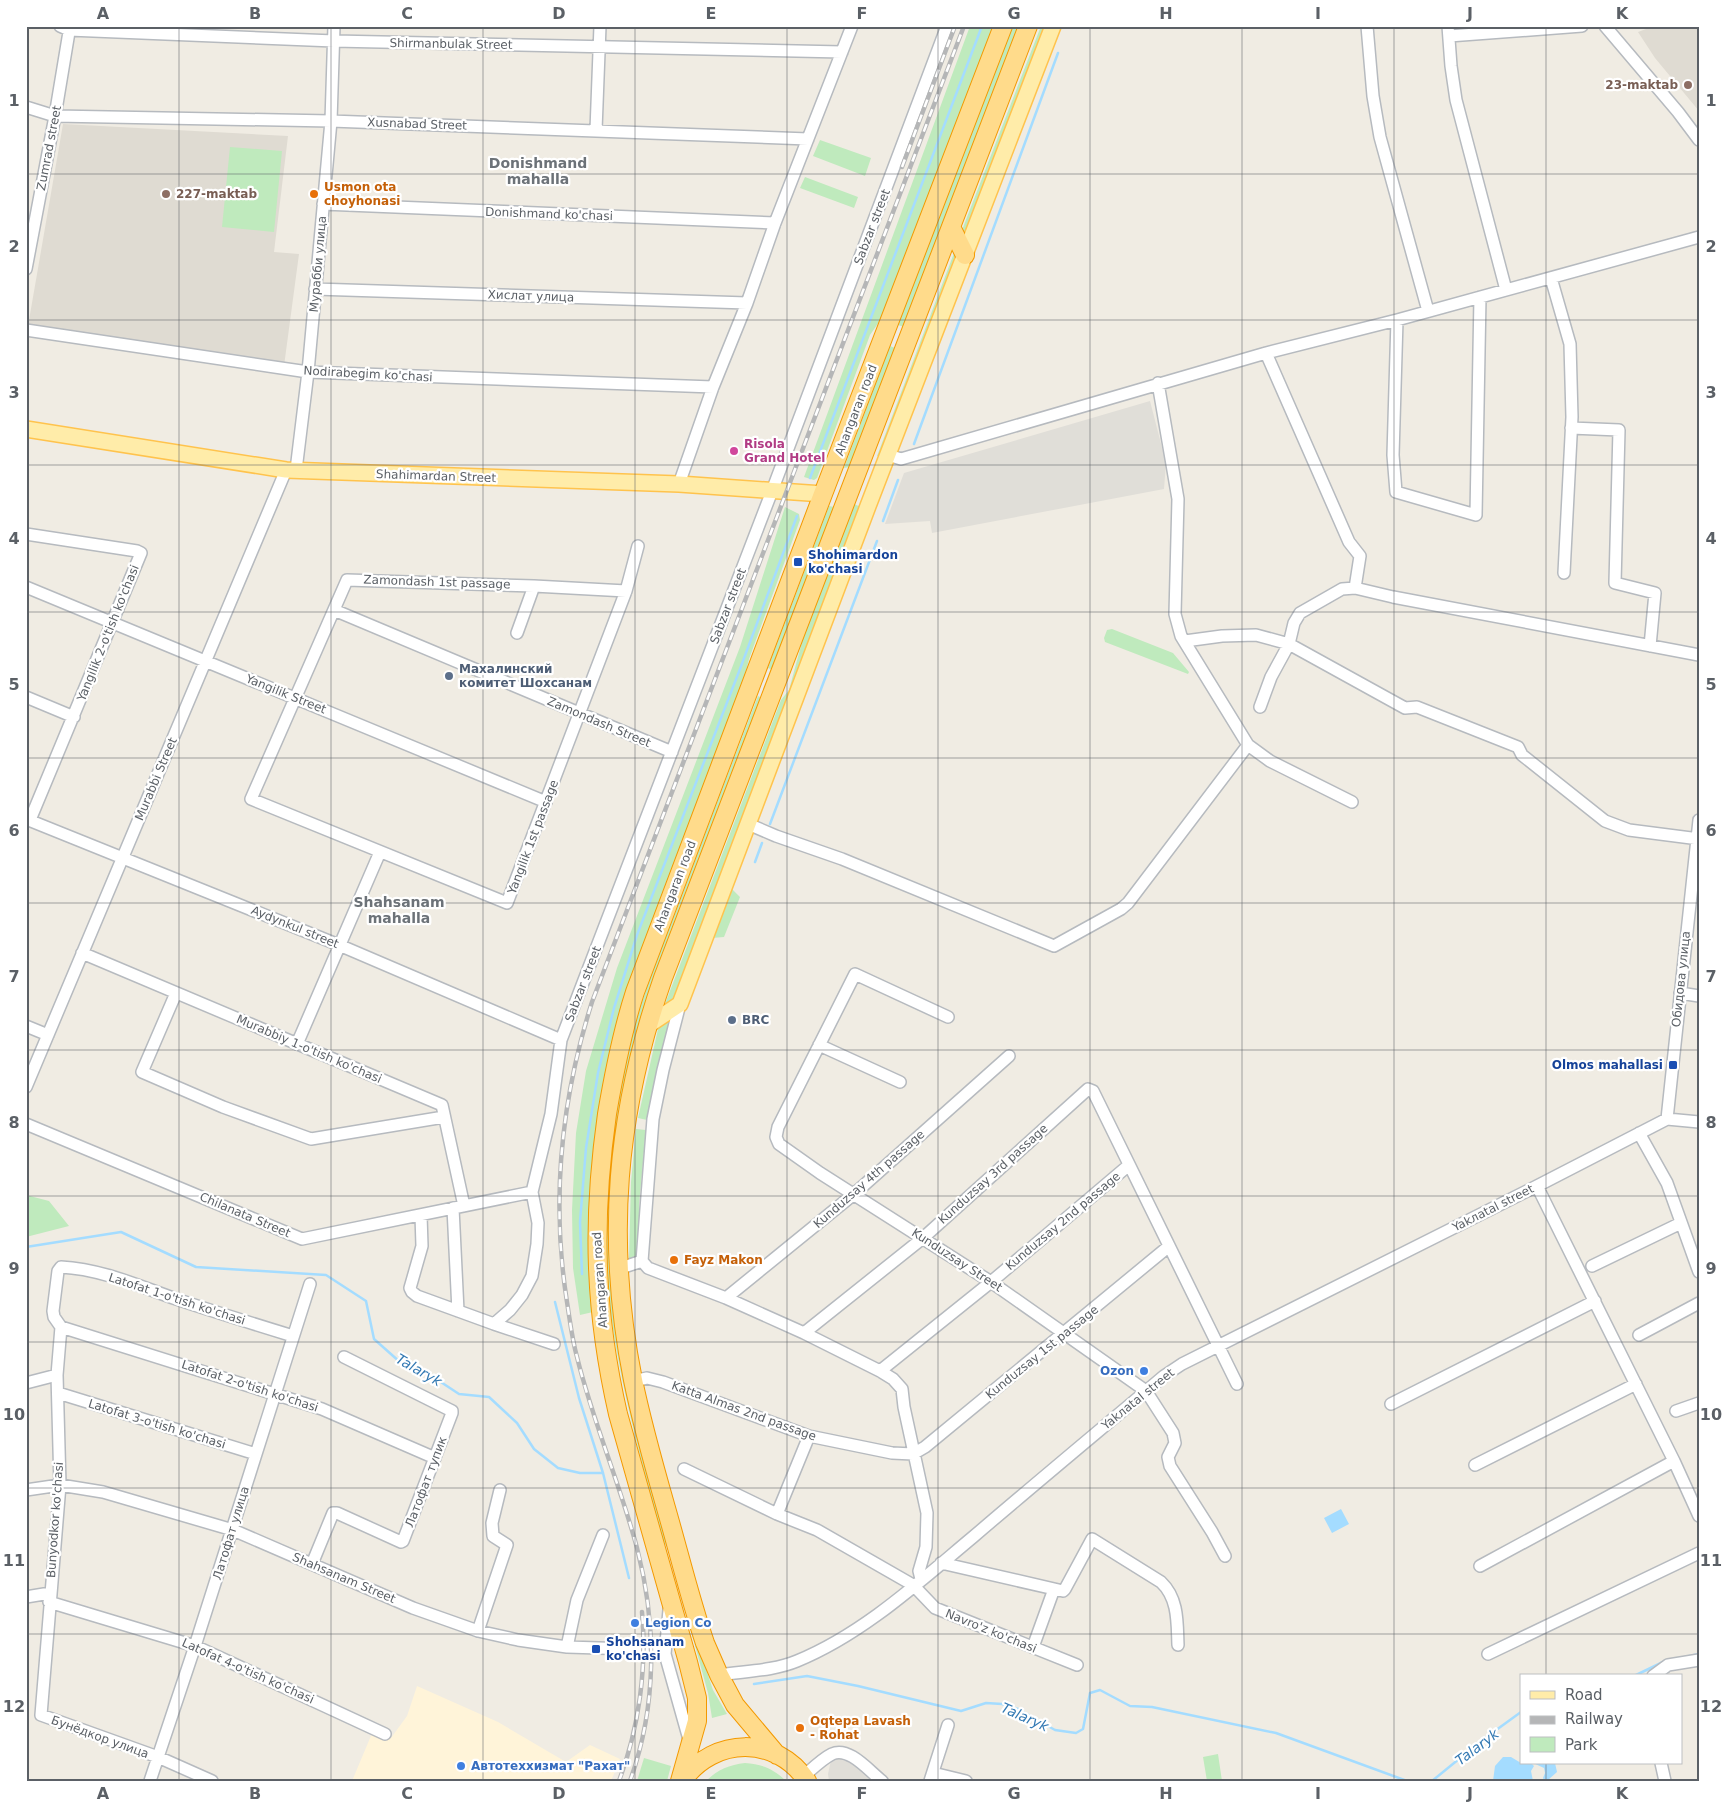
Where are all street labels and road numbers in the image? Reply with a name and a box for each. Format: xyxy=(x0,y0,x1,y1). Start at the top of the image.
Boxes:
street label: Shirmаnbulak Street xyxy=(389,36,513,52)
street label: Zumrad street xyxy=(34,104,64,192)
street label: Xusnabad Street xyxy=(367,115,467,133)
street label: Sabzar street xyxy=(851,187,893,267)
street label: Donishmand ko'chasi xyxy=(485,205,613,223)
street label: Мурабби улица xyxy=(307,215,329,313)
street label: Хислат улица xyxy=(488,287,574,305)
street label: Ahangaran road xyxy=(832,362,880,458)
street label: Nodirabegim ko'chasi xyxy=(303,364,433,384)
street label: Shahimardan Street xyxy=(376,467,497,485)
street label: Yangilik 2-o'tish ko'chasi xyxy=(74,563,142,704)
street label: Sabzar street xyxy=(707,566,749,646)
street label: Zamondash 1st passage xyxy=(363,572,511,592)
street label: Yangilik Street xyxy=(243,671,329,717)
street label: Zamоndash Street xyxy=(545,694,653,750)
street label: Murabbi Street xyxy=(132,735,180,823)
street label: Yangilik 1st passage xyxy=(504,778,561,897)
street label: Ahangaran road xyxy=(651,838,699,934)
street label: Aydynkul street xyxy=(249,903,341,951)
street label: Обидова улица xyxy=(1669,930,1693,1028)
street label: Sabzar street xyxy=(562,944,604,1024)
street label: Murabbiy 1-o'tish ko'chasi xyxy=(234,1012,384,1086)
street label: Kunduzsay 3rd passage xyxy=(935,1121,1051,1227)
street label: Kunduzsay 4th passage xyxy=(811,1127,927,1231)
street label: Kunduzsay 2nd passage xyxy=(1003,1169,1123,1273)
street label: Yakлatal street xyxy=(1449,1181,1536,1235)
street label: Chilanata Street xyxy=(197,1190,293,1241)
street label: Kunduzsay Street xyxy=(909,1226,1005,1295)
street label: Ahangaran road xyxy=(590,1231,610,1329)
street label: Latofat 1-o'tish ko'chasi xyxy=(107,1270,247,1328)
street label: Kunduzsay 1st passage xyxy=(983,1302,1101,1402)
street label: Latofat 2-o'tish ko'chasi xyxy=(180,1357,320,1415)
street label: Yakлatal street xyxy=(1098,1365,1177,1433)
street label: Katta Almas 2nd passage xyxy=(670,1378,818,1444)
street label: Latofat 3-o'tish ko'chasi xyxy=(87,1396,227,1452)
street label: Латофат тупик xyxy=(402,1435,450,1529)
street label: Bunyodkor ko'chasi xyxy=(44,1461,66,1579)
street label: Латофат улица xyxy=(210,1484,252,1582)
street label: Shahsanam Street xyxy=(290,1550,398,1606)
street label: Navro'z ko'chasi xyxy=(943,1606,1039,1656)
street label: Latofat 4-o'tish ko'chasi xyxy=(180,1636,316,1706)
street label: Бунёдкор улица xyxy=(49,1713,151,1761)

